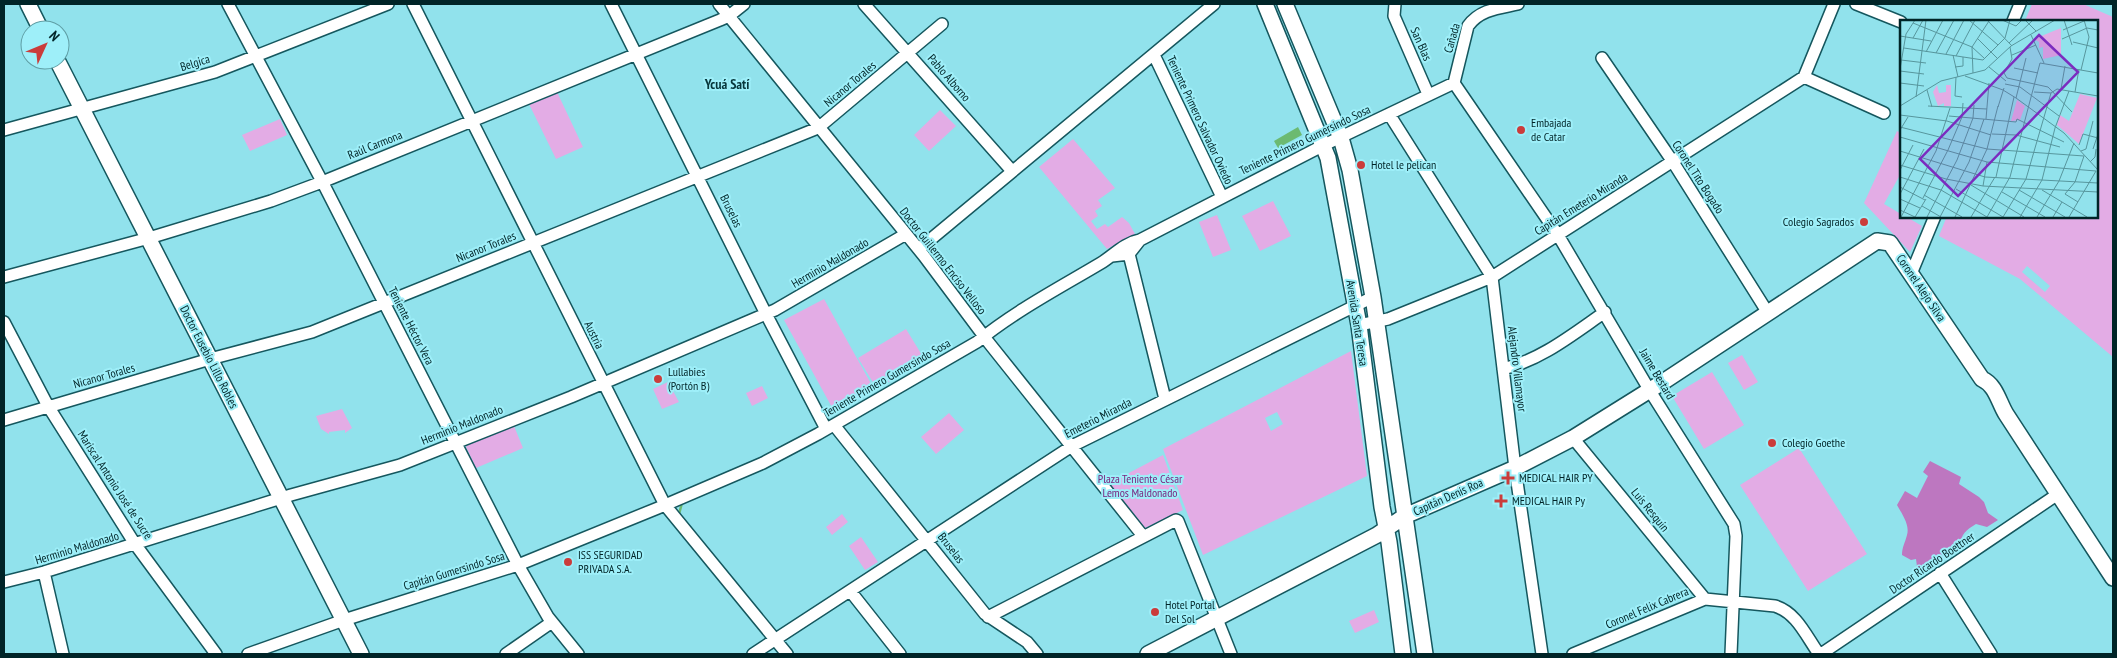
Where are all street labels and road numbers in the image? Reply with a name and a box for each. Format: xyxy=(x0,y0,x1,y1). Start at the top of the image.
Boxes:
street label: Cañada xyxy=(1440,21,1463,54)
street label: San Blas xyxy=(1407,25,1435,63)
street label: Belgica xyxy=(178,51,212,74)
street label: Pablo Alborno xyxy=(925,51,974,104)
street label: Teniente Primero Salvador Oviedo xyxy=(1164,53,1237,186)
street label: Nicanor Torales xyxy=(821,58,879,110)
street label: Teniente Primero Gumersindo Sosa xyxy=(1237,101,1373,178)
street label: Raúl Carmona xyxy=(345,127,405,162)
street label: Coronel Tito Bogado xyxy=(1669,137,1728,216)
street label: Capitán Emeterio Miranda xyxy=(1531,169,1630,238)
street label: Bruselas xyxy=(717,192,746,230)
street label: Doctor Guillermo Enciso Velloso xyxy=(897,204,990,317)
street label: Nicanor Torales xyxy=(454,228,518,265)
street label: Herminio Maldonado xyxy=(788,234,871,291)
street label: Coronel Alejo Silva xyxy=(1893,251,1949,324)
street label: Avenida Santa Teresa xyxy=(1343,279,1372,367)
street label: Teniente Héctor Vera xyxy=(385,284,438,367)
street label: Doctor Eusebio Lillo Robles xyxy=(177,303,242,411)
street label: Austria xyxy=(581,318,608,351)
street label: Alejandro Villamayor xyxy=(1505,325,1530,413)
street label: Teniente Primero Gumersindo Sosa xyxy=(821,335,953,420)
street label: Jaime Bestard xyxy=(1636,345,1678,402)
street label: Nicanor Torales xyxy=(71,360,136,391)
street label: Emeterio Miranda xyxy=(1062,394,1134,441)
street label: Herminio Maldonado xyxy=(419,401,505,448)
street label: Mariscal Antonio José de Sucre xyxy=(75,428,156,542)
street label: Capitán Denis Roa xyxy=(1411,474,1485,519)
street label: Luis Resquin xyxy=(1628,485,1673,535)
street label: Herminio Maldonado xyxy=(33,528,121,567)
street label: Doctor Ricardo Boettner xyxy=(1886,528,1978,597)
street label: Bruselas xyxy=(935,529,968,566)
street label: Capitán Gumersindo Sosa xyxy=(401,548,506,593)
street label: Coronel Felix Cabrera xyxy=(1603,583,1691,632)

